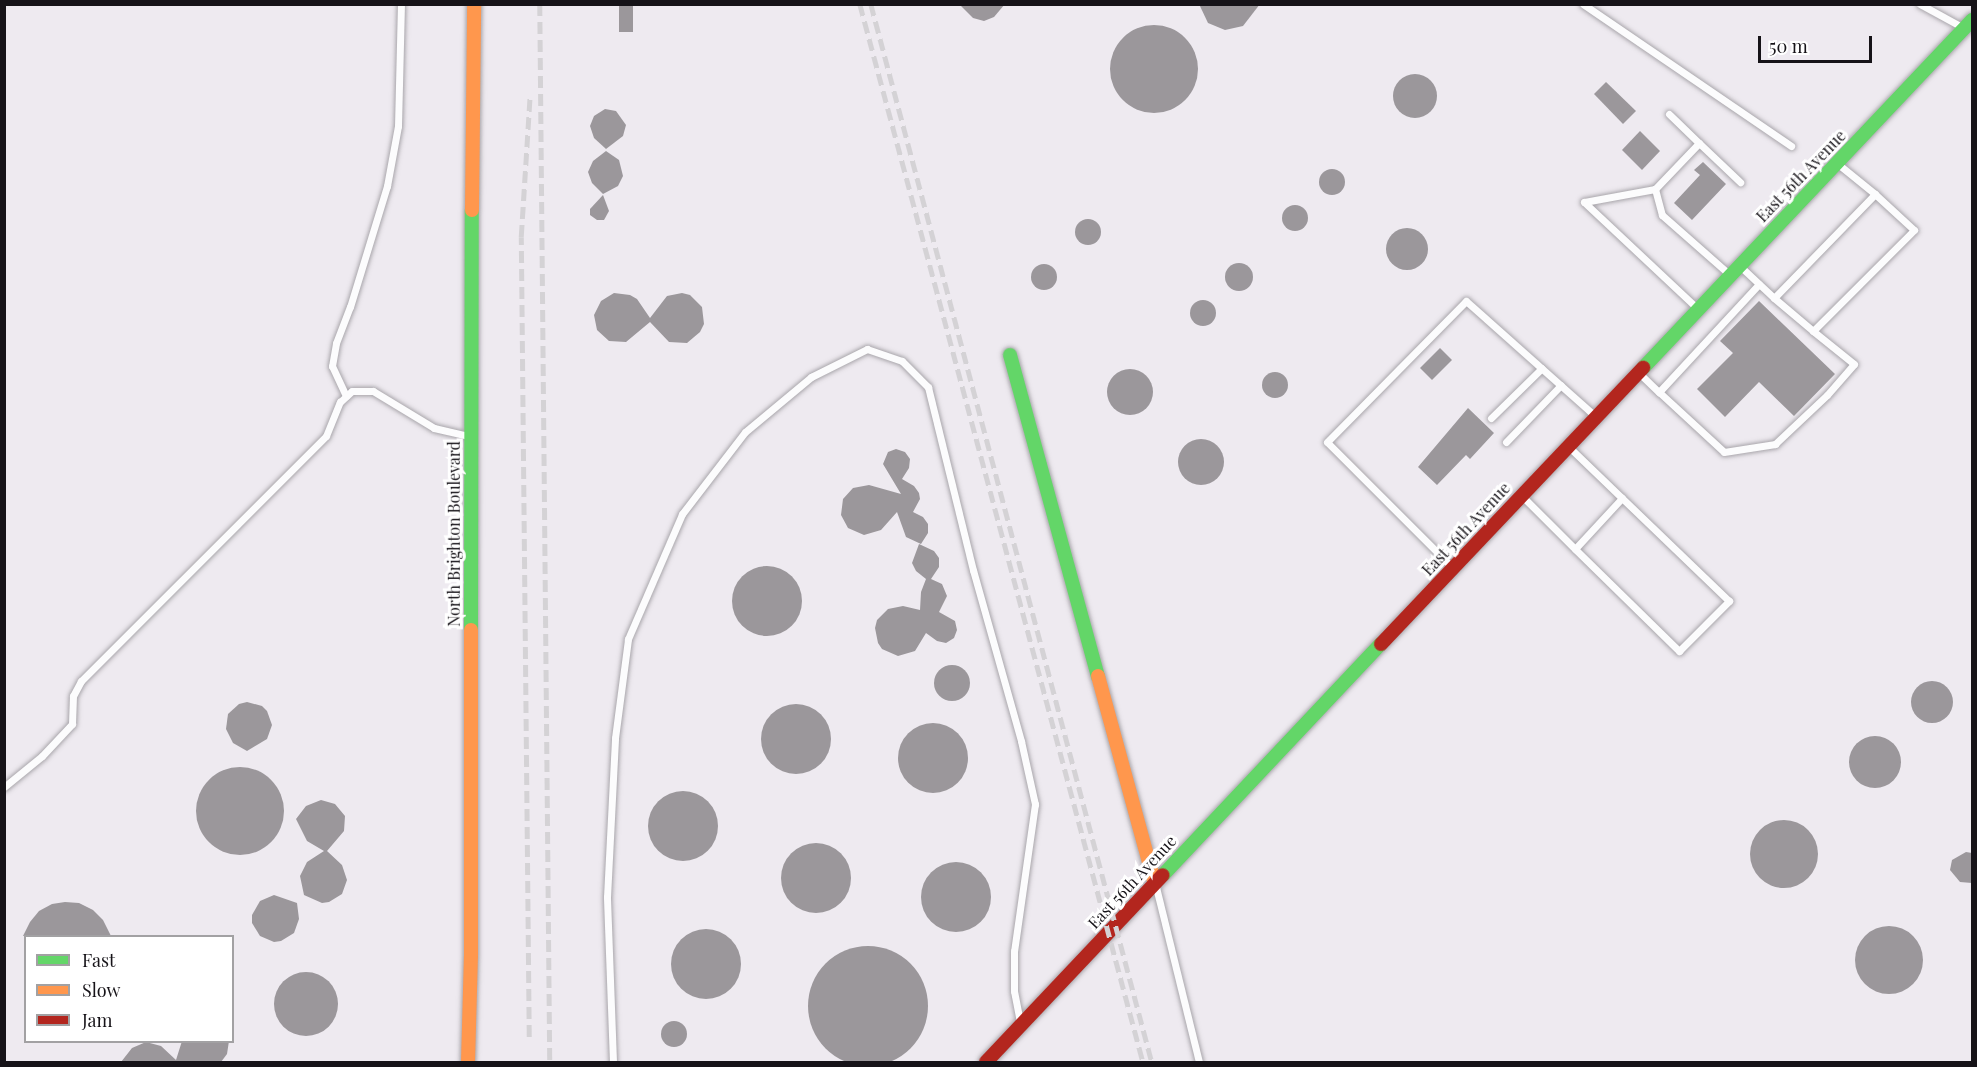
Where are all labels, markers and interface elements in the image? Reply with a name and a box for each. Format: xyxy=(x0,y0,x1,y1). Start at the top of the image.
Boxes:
scale bar xyxy=(1761,24,1875,62)
text: 50 m xyxy=(1769,34,1808,58)
street label: East 56th Avenue xyxy=(1752,126,1850,226)
street label: North Brighton Boulevard xyxy=(444,441,464,627)
street label: East 56th Avenue xyxy=(1418,478,1514,580)
street label: East 56th Avenue xyxy=(1084,831,1180,933)
legend xyxy=(24,935,234,1043)
text: Fast xyxy=(82,948,115,972)
text: Slow xyxy=(82,978,120,1002)
text: Jam xyxy=(82,1008,112,1032)

